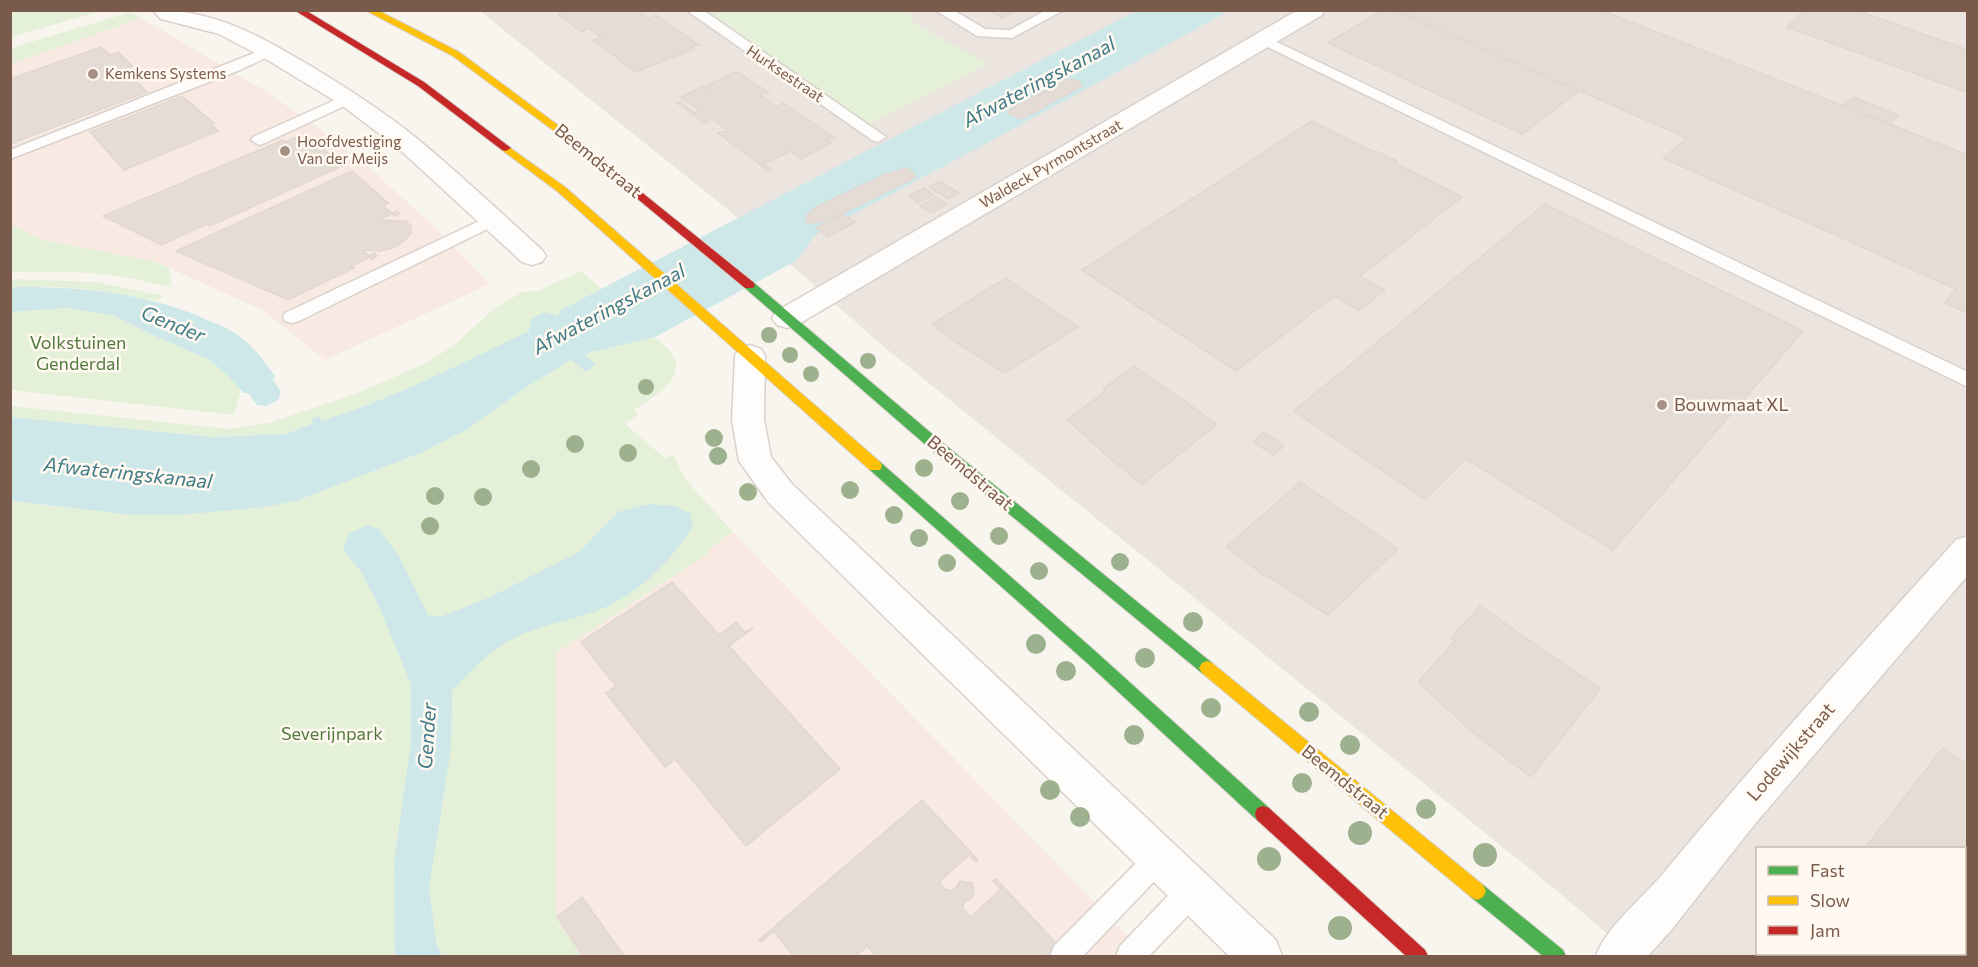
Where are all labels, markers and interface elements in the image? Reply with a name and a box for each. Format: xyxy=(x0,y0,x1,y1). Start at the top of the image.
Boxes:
water label: Afwateringskanaal xyxy=(957,30,1120,132)
street label: Hurksestraat xyxy=(744,41,828,106)
place label: Kemkens Systems xyxy=(105,64,226,82)
marker: Kemkens Systems xyxy=(86,67,100,81)
street label: Waldeck Pyrmontstraat xyxy=(976,115,1125,211)
street label: Beemdstraat xyxy=(551,118,647,202)
place label: Hoofdvestiging Van der Meijs xyxy=(297,132,401,167)
marker: Hoofdvestiging Van der Meijs xyxy=(278,144,292,158)
water label: Afwateringskanaal xyxy=(527,257,690,359)
water label: Gender xyxy=(138,299,210,347)
park label: Volkstuinen Genderdal xyxy=(30,331,126,374)
place label: Bouwmaat XL xyxy=(1674,393,1789,415)
marker: Bouwmaat XL xyxy=(1655,398,1669,412)
street label: Beemdstraat xyxy=(923,430,1018,515)
water label: Afwateringskanaal xyxy=(42,451,214,493)
street label: Lodewijkstraat xyxy=(1742,698,1839,805)
water label: Gender xyxy=(412,701,440,770)
park label: Severijnpark xyxy=(281,722,383,744)
street label: Beemdstraat xyxy=(1298,739,1394,823)
legend xyxy=(1756,847,1966,955)
text: Fast xyxy=(1810,859,1845,881)
text: Slow xyxy=(1810,889,1850,911)
text: Jam xyxy=(1810,919,1840,941)

